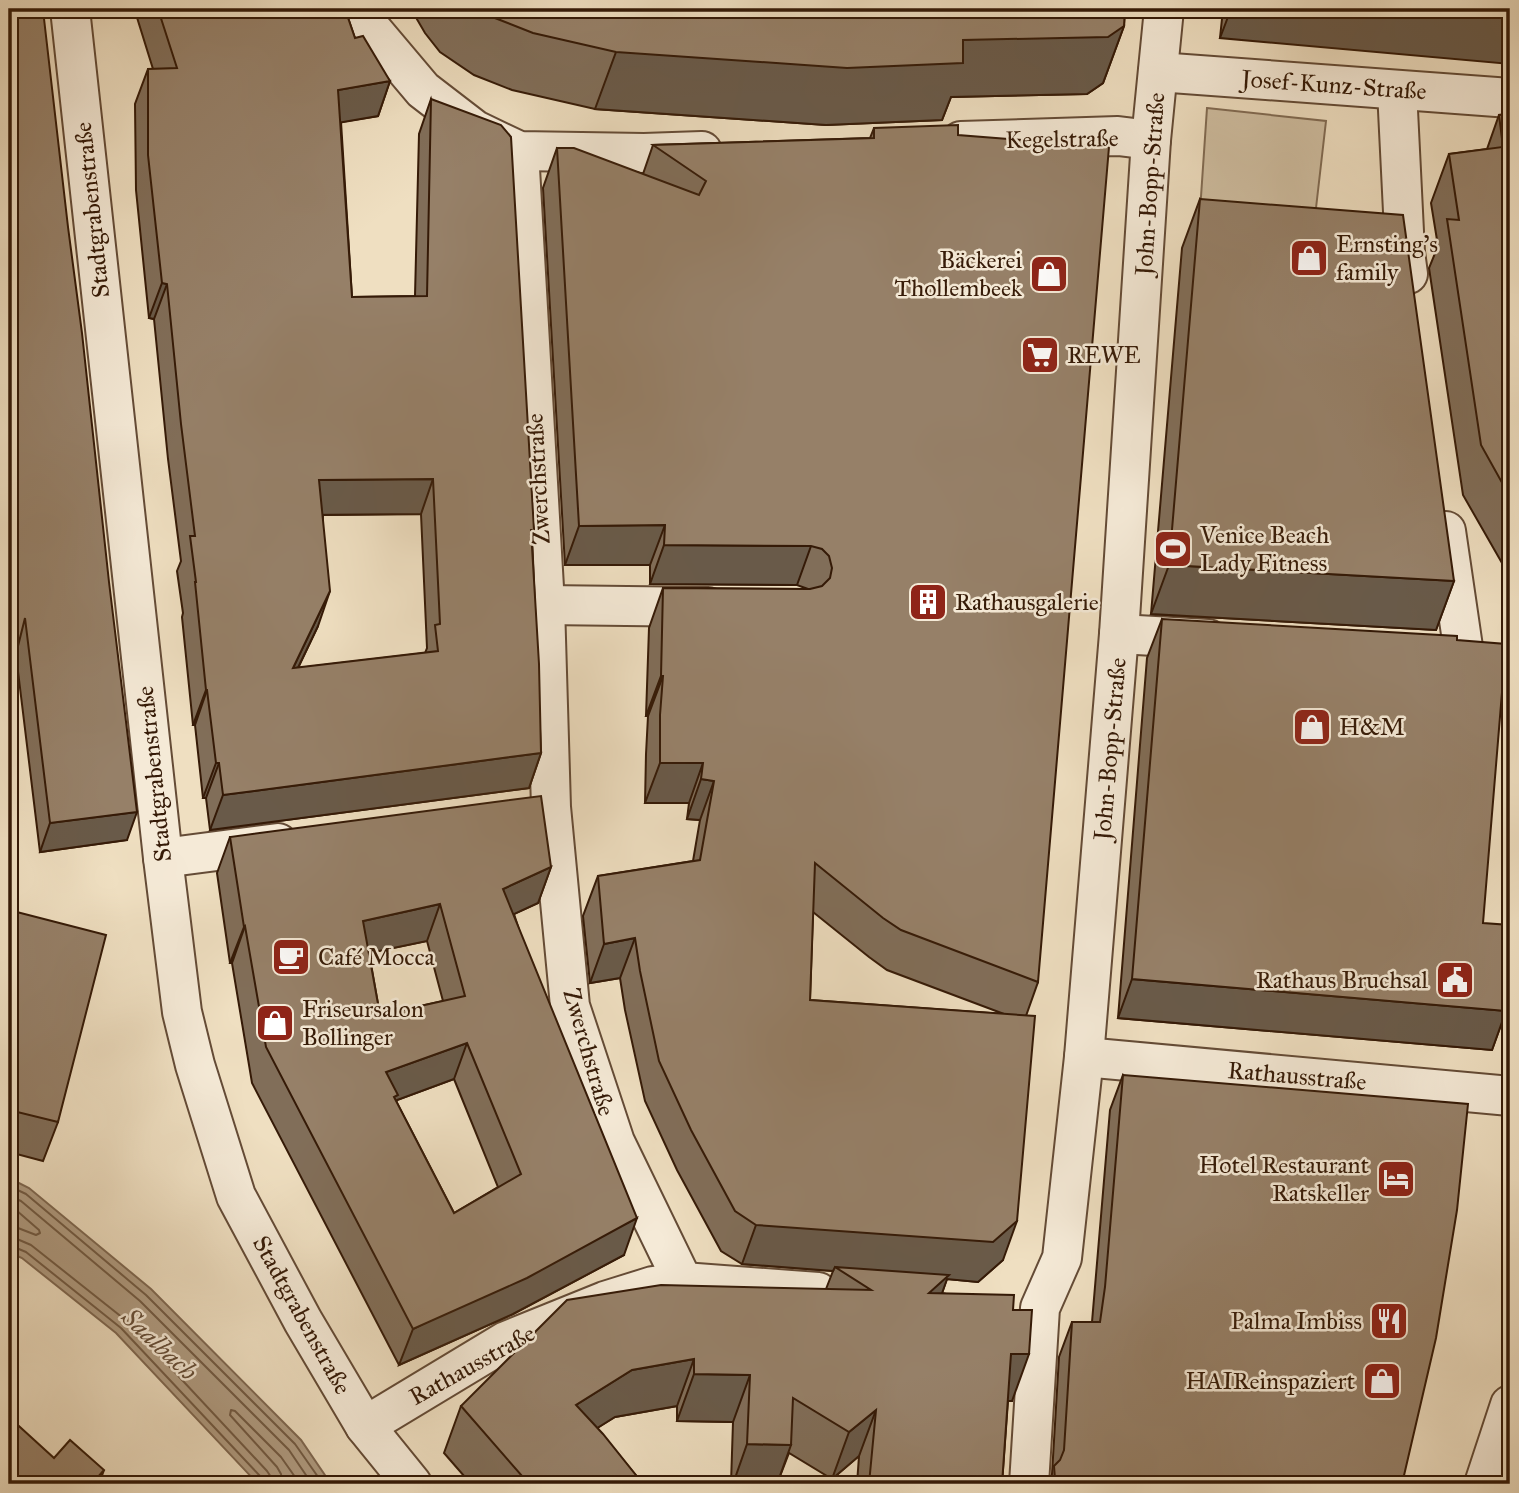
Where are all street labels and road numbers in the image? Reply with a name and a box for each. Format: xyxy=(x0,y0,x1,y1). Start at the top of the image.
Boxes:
street label: Josef-Kunz-Straße xyxy=(1237,63,1428,106)
street label: John-Bopp-Straße xyxy=(1128,91,1171,280)
street label: Stadtgrabenstraße xyxy=(68,121,116,299)
street label: Kegelstraße xyxy=(1005,123,1119,155)
street label: Zwerchstraße xyxy=(520,413,556,545)
street label: John-Bopp-Straße xyxy=(1087,656,1133,845)
street label: Stadtgrabenstraße xyxy=(130,685,178,863)
street label: Zwerchstraße xyxy=(556,985,622,1119)
street label: Rathausstraße xyxy=(1226,1055,1368,1097)
street label: Stadtgrabenstraße xyxy=(246,1230,358,1400)
street label: Rathausstraße xyxy=(404,1318,540,1412)

